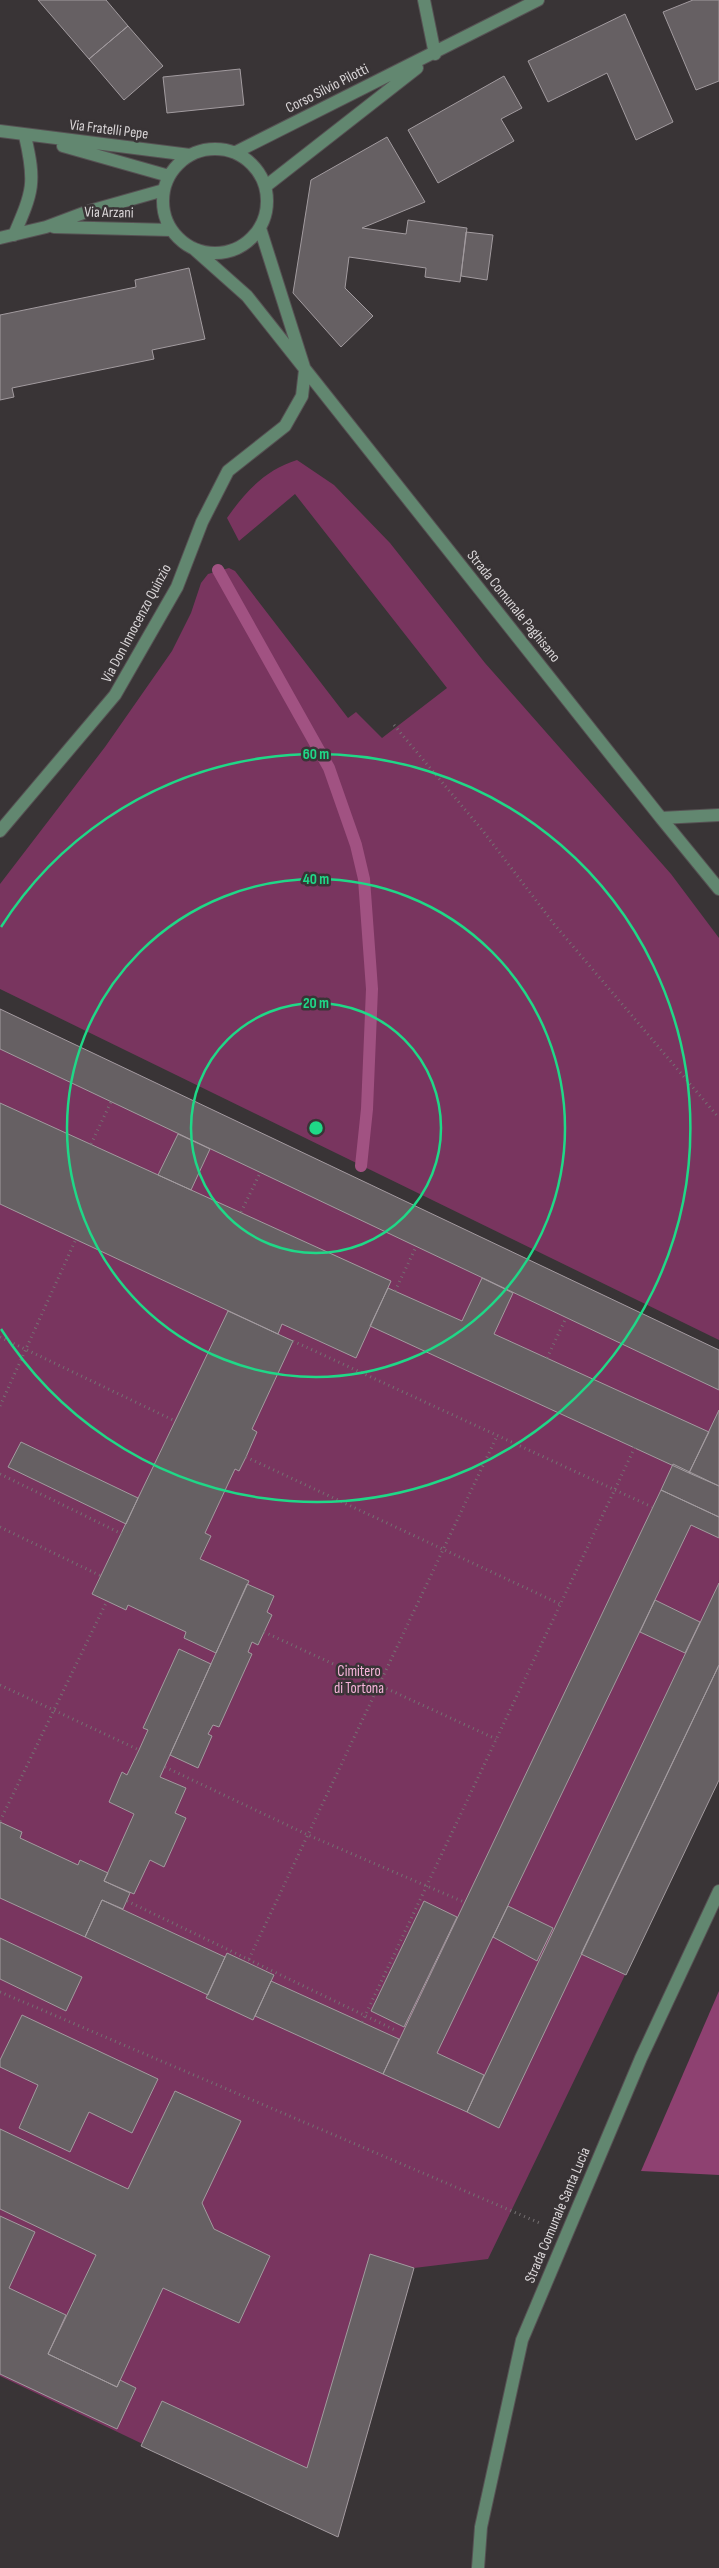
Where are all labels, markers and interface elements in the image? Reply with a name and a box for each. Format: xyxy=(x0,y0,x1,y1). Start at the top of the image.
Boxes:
street label: Corso Silvio Pilotti xyxy=(282,59,372,118)
street label: Via Fratelli Pepe xyxy=(68,115,149,144)
street label: Via Arzani xyxy=(84,203,134,222)
street label: Strada Comunale Paghisano xyxy=(463,546,565,666)
street label: Via Don Innocenzo Quinzio xyxy=(97,561,176,686)
text: 60 m xyxy=(303,745,329,764)
text: 40 m xyxy=(303,870,329,889)
text: 20 m xyxy=(303,994,329,1013)
centre of rings xyxy=(307,1119,325,1137)
park label: Cimitero di Tortona xyxy=(334,1662,384,1698)
street label: Strada Comunale Santa Lucia xyxy=(520,2144,595,2286)

